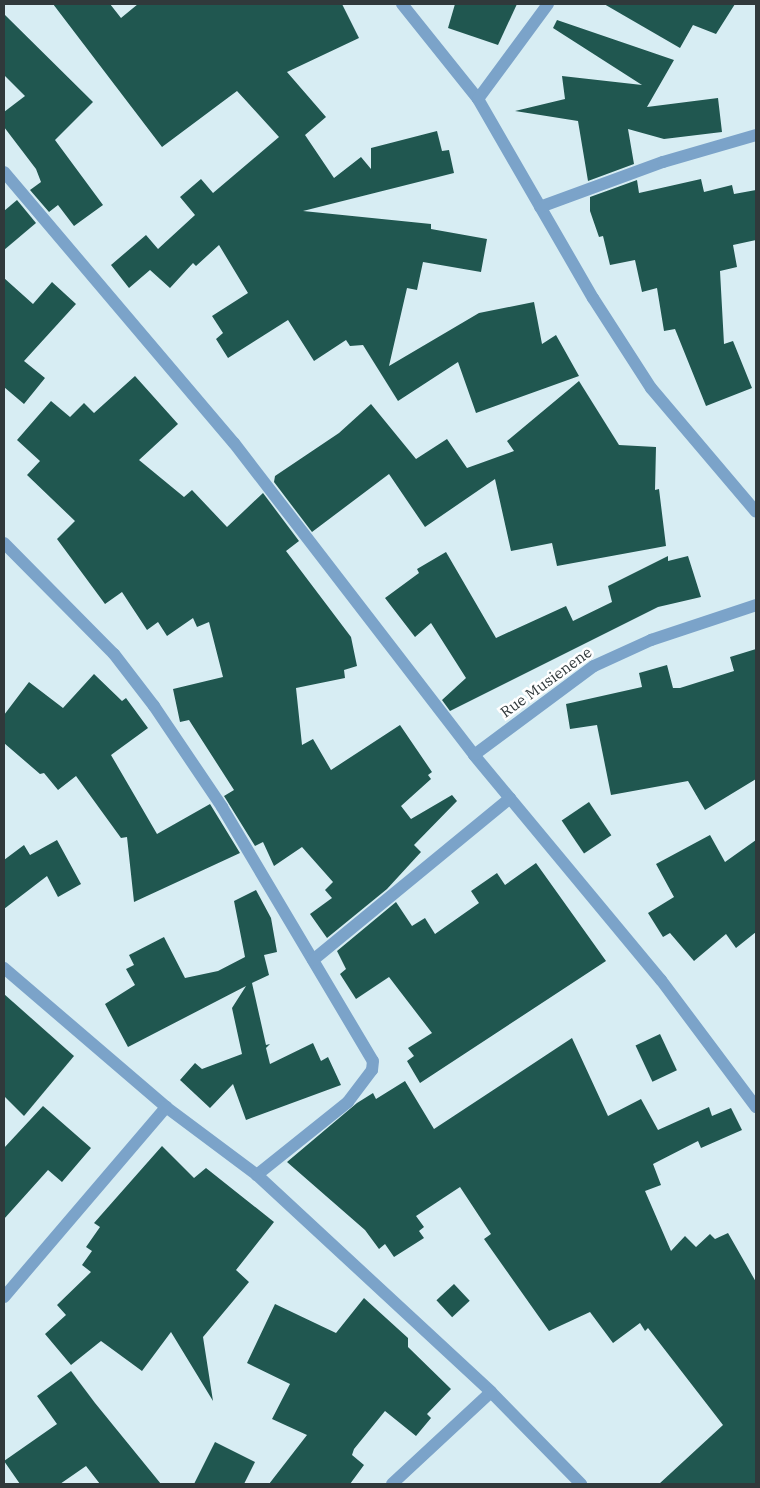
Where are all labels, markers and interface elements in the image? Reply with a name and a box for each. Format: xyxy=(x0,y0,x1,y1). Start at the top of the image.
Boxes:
street label: Rue Musienene xyxy=(497,643,595,721)

